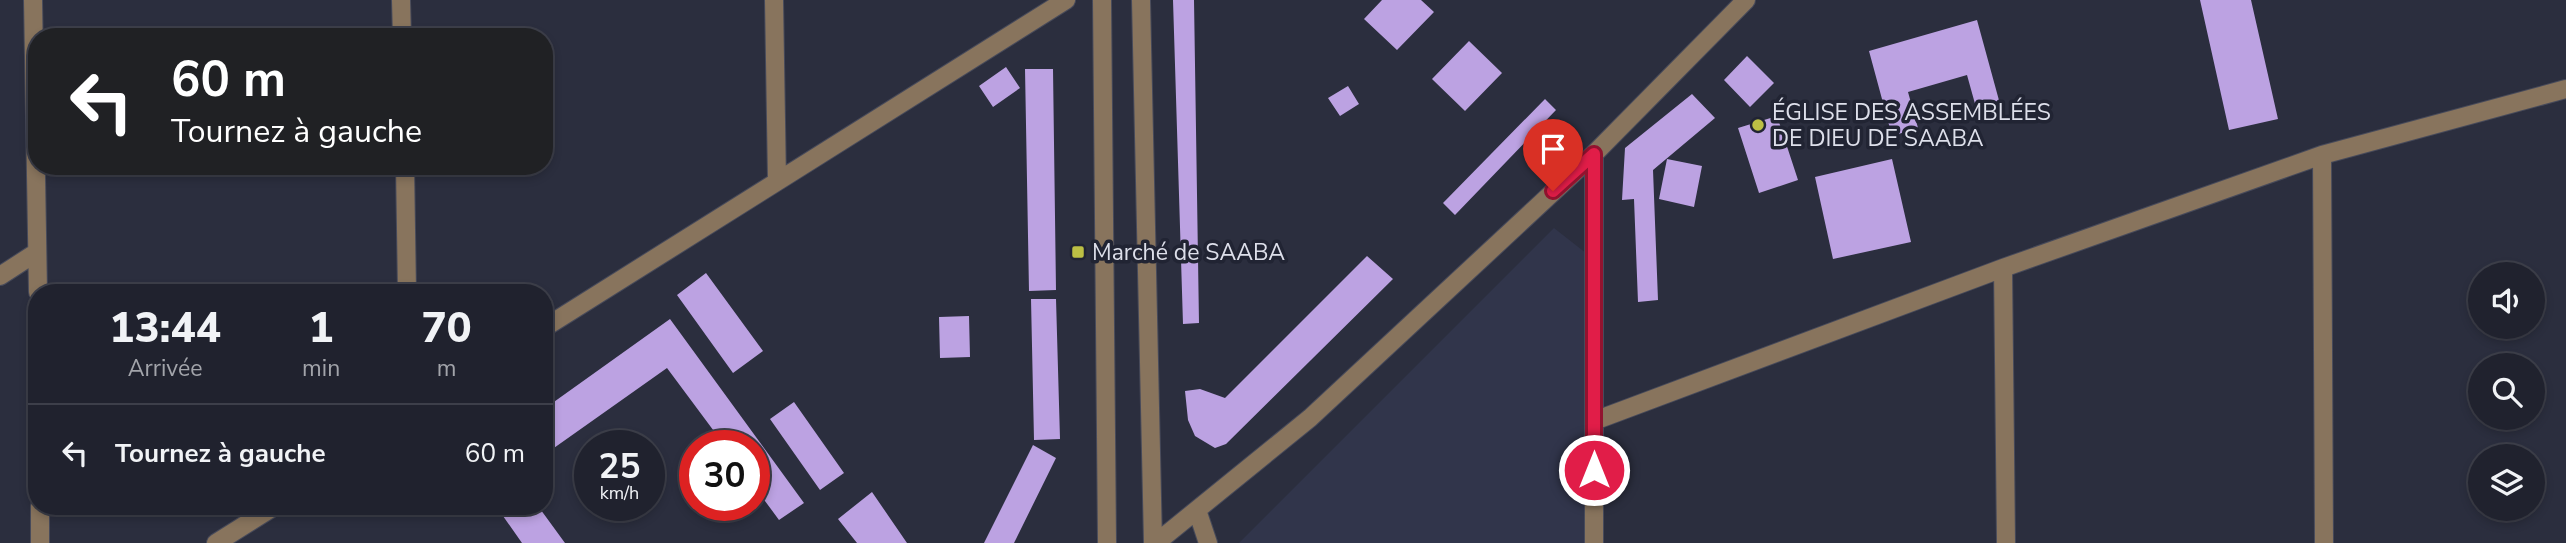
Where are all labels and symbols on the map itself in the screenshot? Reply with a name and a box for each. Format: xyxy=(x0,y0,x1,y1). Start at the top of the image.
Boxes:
place label: ÉGLISE DES ASSEMBLÉES DE DIEU DE SAABA xyxy=(1772,97,2051,154)
marker: ÉGLISE DES ASSEMBLÉES DE DIEU DE SAABA xyxy=(1750,117,1766,133)
pin xyxy=(1523,119,1583,191)
place label: Marché de SAABA xyxy=(1092,237,1285,268)
marker: Marché de SAABA xyxy=(1070,244,1086,260)
speed limit sign: 30 xyxy=(679,430,770,521)
position arrow xyxy=(1557,433,1631,507)

